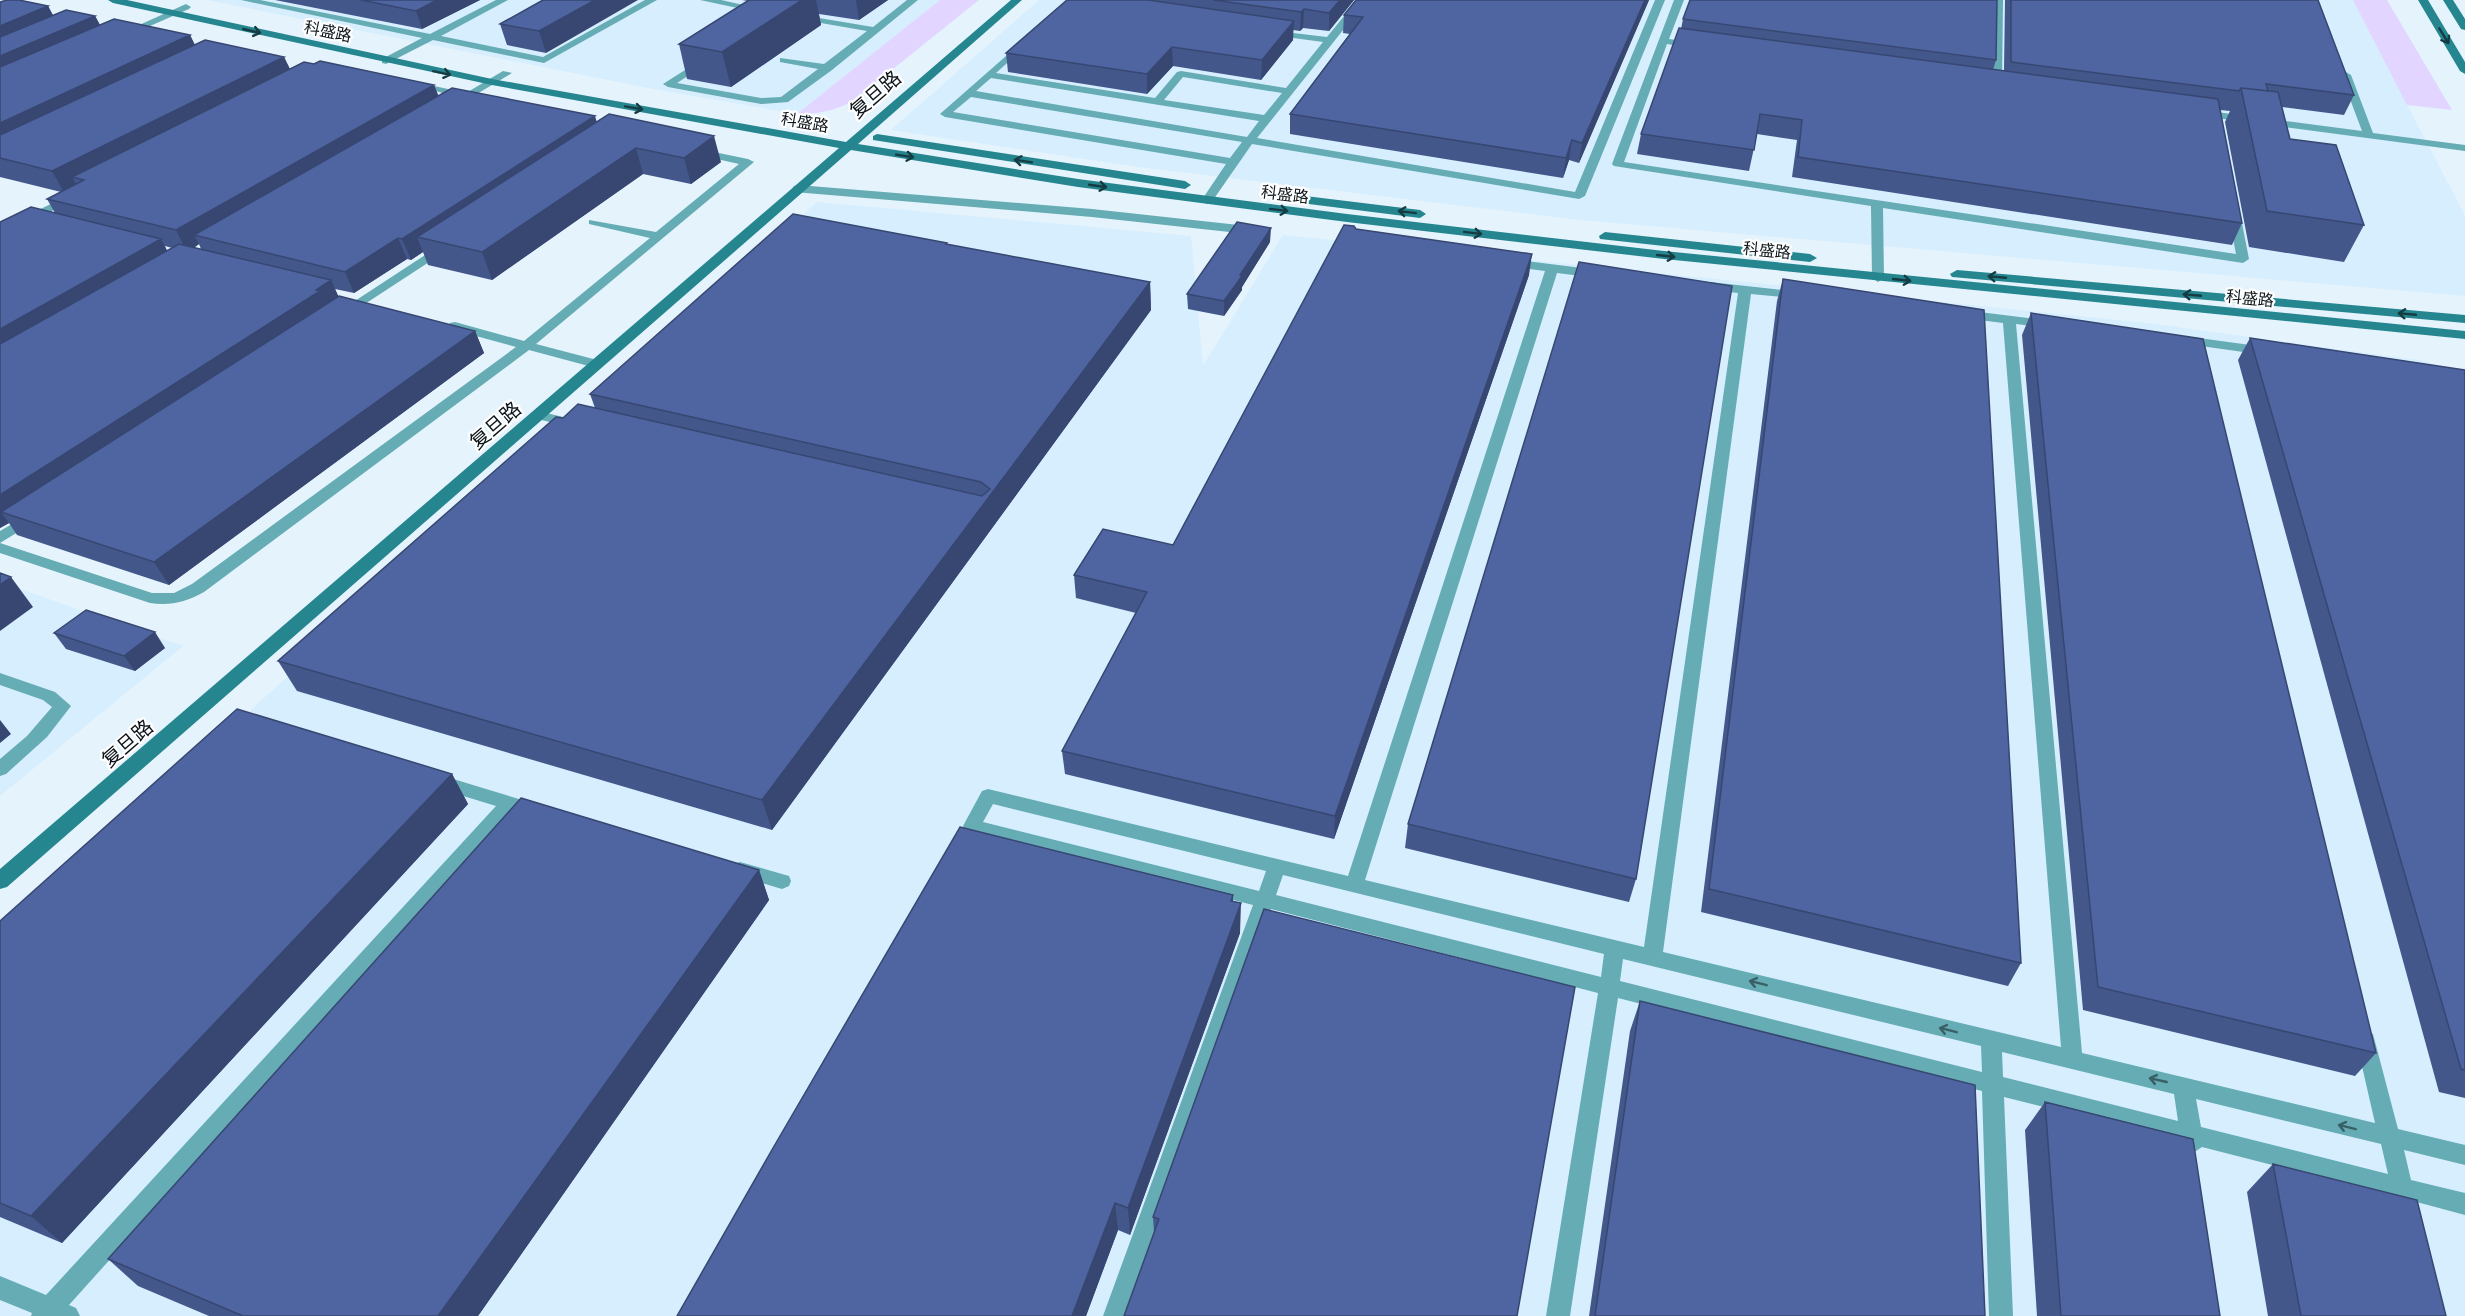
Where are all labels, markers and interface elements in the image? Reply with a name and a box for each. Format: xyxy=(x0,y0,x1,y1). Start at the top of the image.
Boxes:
street label: 科盛路 xyxy=(303,17,353,45)
one-way arrow xyxy=(242,26,261,38)
one-way arrow xyxy=(2438,27,2450,44)
street label: 复旦路 xyxy=(845,66,905,122)
one-way arrow xyxy=(432,68,451,79)
one-way arrow xyxy=(624,103,643,114)
street label: 科盛路 xyxy=(780,109,830,135)
one-way arrow xyxy=(895,150,915,161)
one-way arrow xyxy=(1014,155,1034,166)
one-way arrow xyxy=(1088,180,1107,191)
street label: 科盛路 xyxy=(1260,182,1310,206)
one-way arrow xyxy=(1269,204,1288,215)
one-way arrow xyxy=(1398,207,1417,218)
one-way arrow xyxy=(1462,227,1482,238)
street label: 科盛路 xyxy=(1742,239,1792,261)
one-way arrow xyxy=(1656,250,1676,261)
one-way arrow xyxy=(1988,271,2008,282)
one-way arrow xyxy=(1892,275,1911,286)
street label: 科盛路 xyxy=(2225,287,2275,309)
one-way arrow xyxy=(2182,289,2202,300)
one-way arrow xyxy=(2397,308,2417,319)
street label: 复旦路 xyxy=(465,397,525,453)
street label: 复旦路 xyxy=(97,715,157,771)
one-way arrow xyxy=(1749,977,1768,989)
one-way arrow xyxy=(1938,1023,1957,1035)
one-way arrow xyxy=(2148,1074,2167,1086)
one-way arrow xyxy=(2338,1120,2357,1132)

